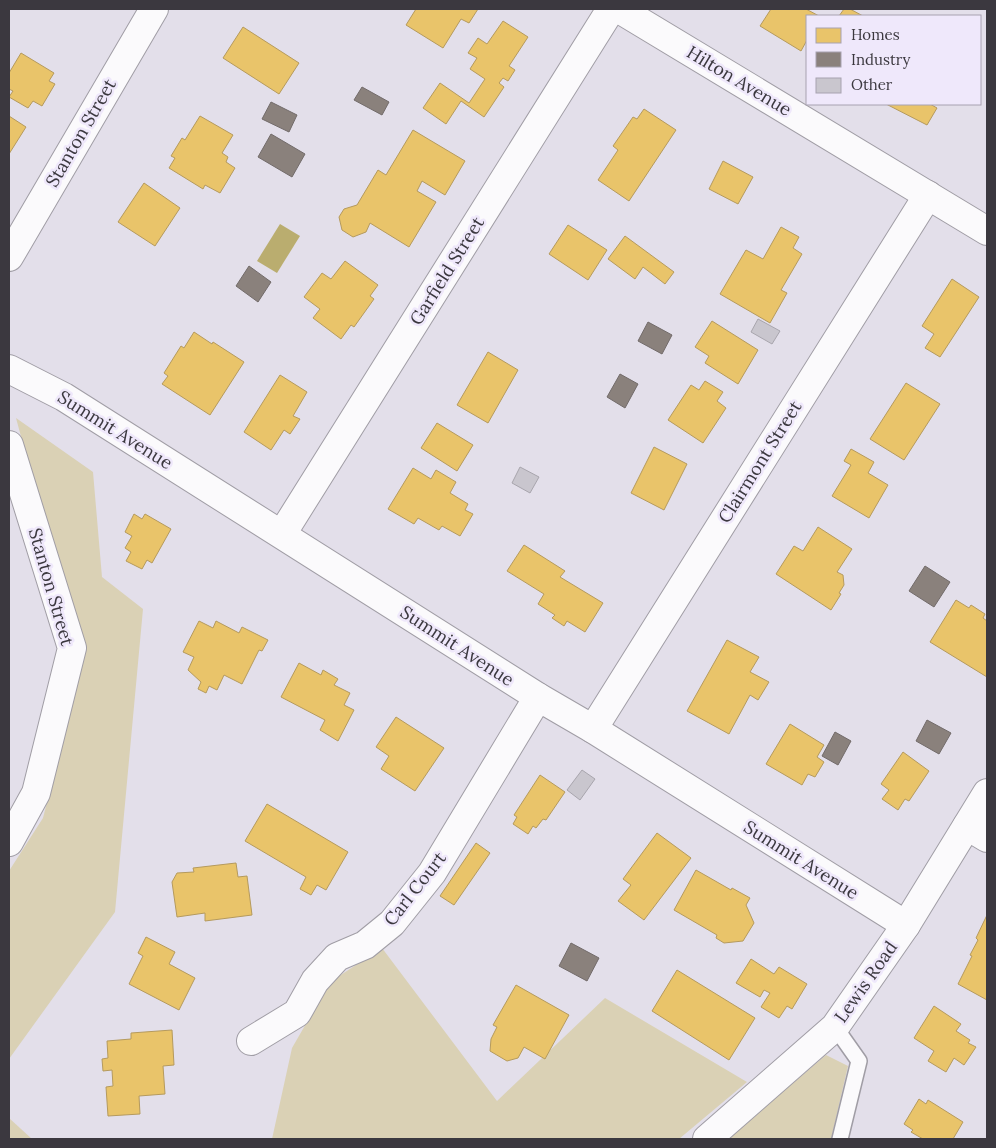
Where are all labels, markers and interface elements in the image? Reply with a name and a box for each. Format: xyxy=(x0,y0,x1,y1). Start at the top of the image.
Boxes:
legend xyxy=(806,15,981,105)
text: Homes xyxy=(851,25,900,44)
street label: Hilton Avenue xyxy=(683,40,796,121)
text: Industry xyxy=(851,50,910,69)
street label: Stanton Street xyxy=(40,74,121,191)
text: Other xyxy=(851,75,893,94)
street label: Garfield Street xyxy=(404,212,489,329)
street label: Summit Avenue xyxy=(54,385,177,474)
street label: Clairmont Street xyxy=(713,396,806,527)
street label: Stanton Street xyxy=(24,525,79,648)
street label: Summit Avenue xyxy=(396,600,519,691)
street label: Summit Avenue xyxy=(740,815,863,904)
street label: Carl Court xyxy=(378,847,451,930)
street label: Lewis Road xyxy=(829,936,902,1027)

